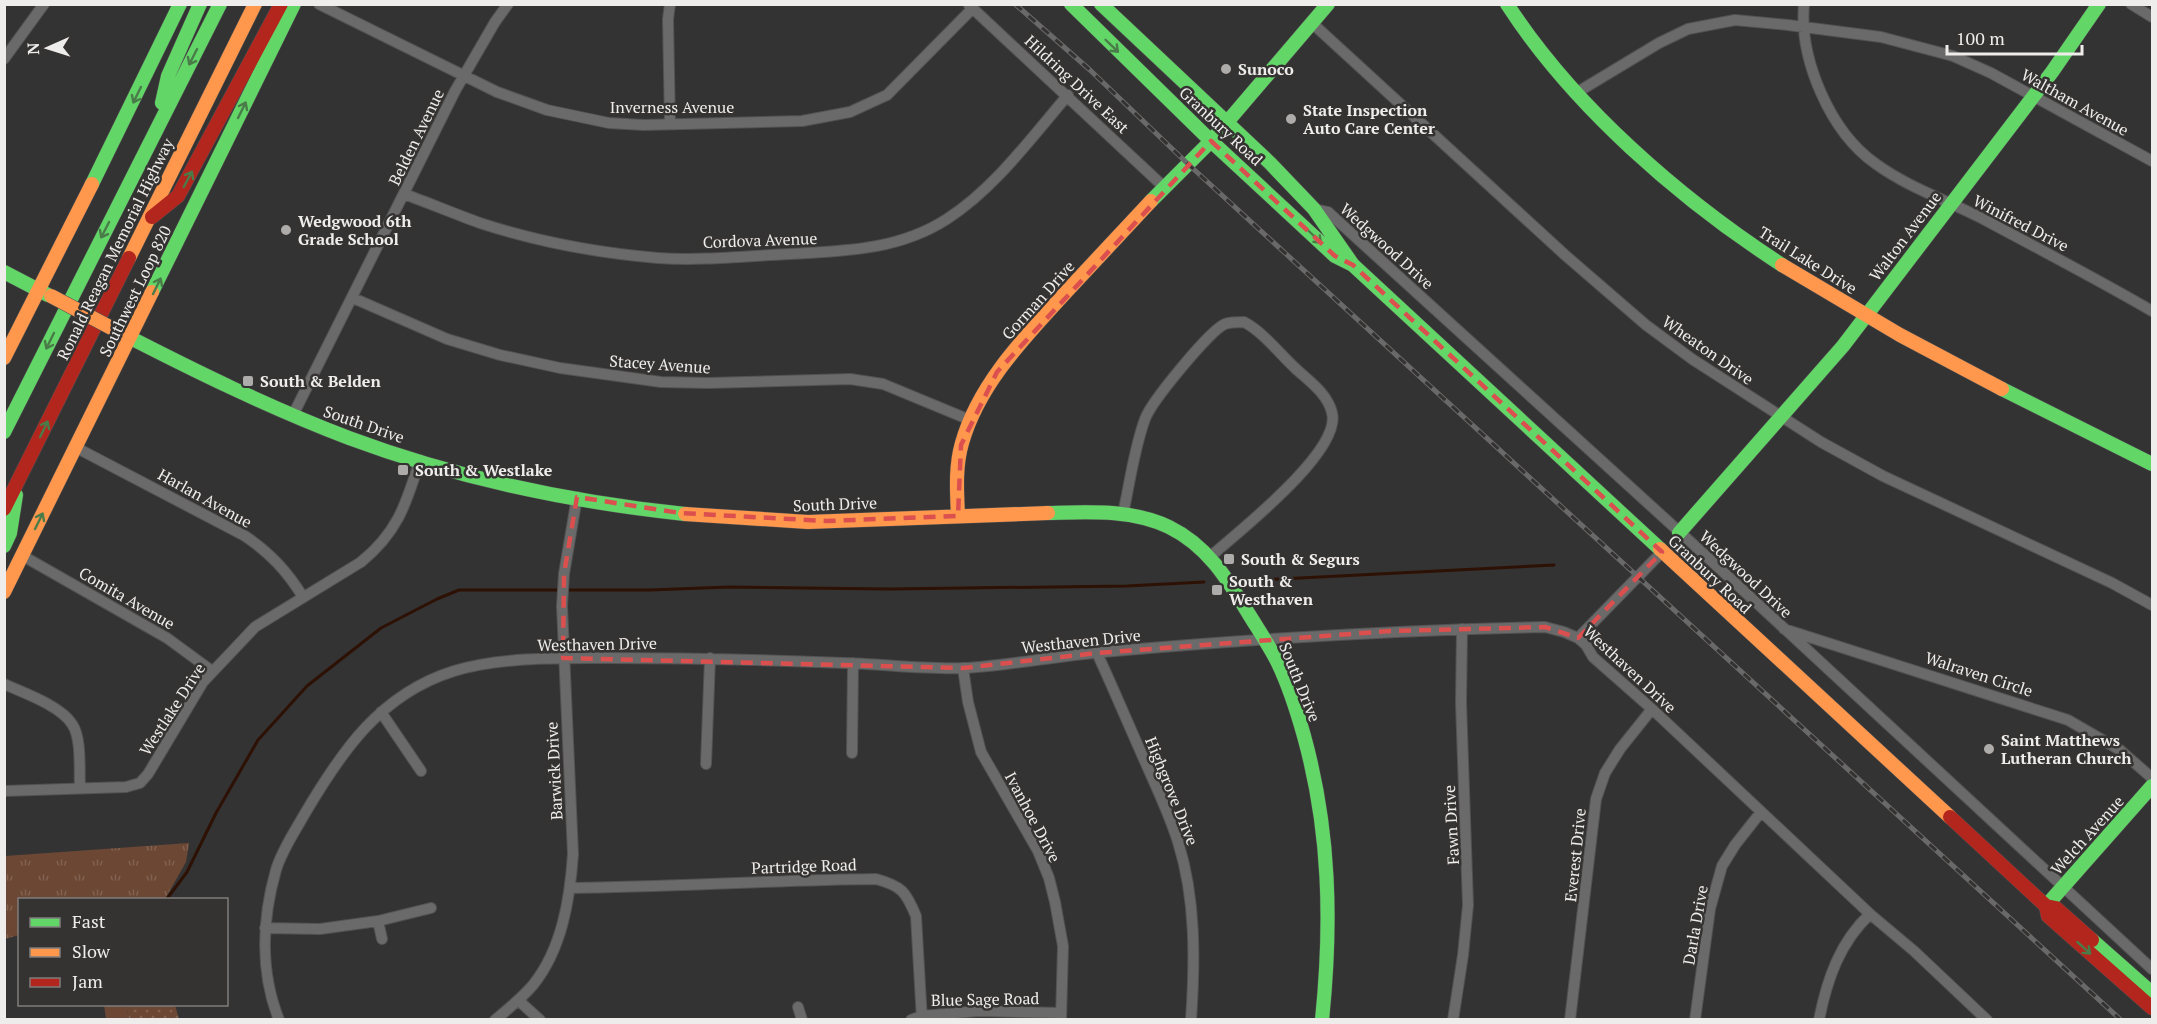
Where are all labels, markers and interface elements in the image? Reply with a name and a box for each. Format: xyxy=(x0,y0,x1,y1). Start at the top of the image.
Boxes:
north arrow xyxy=(18,18,78,78)
scale bar xyxy=(1947,18,2082,56)
text: 100 m xyxy=(1956,26,2005,50)
street label: Hildring Drive East xyxy=(1020,30,1134,138)
one-way arrow xyxy=(1104,39,1119,53)
text: N xyxy=(22,42,44,55)
one-way arrow xyxy=(187,47,198,65)
place label: Sunoco xyxy=(1238,58,1294,80)
marker: Sunoco xyxy=(1219,62,1233,76)
street label: Waltham Avenue xyxy=(2017,63,2133,141)
street label: Granbury Road xyxy=(1174,82,1268,171)
street label: Belden Avenue xyxy=(383,85,449,189)
one-way arrow xyxy=(131,86,143,104)
street label: Inverness Avenue xyxy=(610,96,734,118)
place label: State Inspection Auto Care Center xyxy=(1303,99,1435,139)
one-way arrow xyxy=(237,102,248,120)
marker: State Inspection Auto Care Center xyxy=(1284,112,1298,126)
street label: Ronald Reagan Memorial Highway xyxy=(52,134,179,364)
one-way arrow xyxy=(183,170,194,188)
street label: Walton Avenue xyxy=(1864,187,1946,285)
street label: Winifred Drive xyxy=(1969,189,2073,257)
street label: Wedgwood Drive xyxy=(1335,198,1439,294)
place label: Wedgwood 6th Grade School xyxy=(298,210,412,250)
one-way arrow xyxy=(98,221,110,239)
street label: Trail Lake Drive xyxy=(1755,221,1861,299)
street label: Southwest Loop 820 xyxy=(94,222,176,360)
marker: Wedgwood 6th Grade School xyxy=(279,223,293,237)
street label: Cordova Avenue xyxy=(702,227,818,253)
one-way arrow xyxy=(1307,230,1322,244)
street label: Gorman Drive xyxy=(997,256,1079,344)
one-way arrow xyxy=(151,277,163,295)
street label: Wheaton Drive xyxy=(1658,310,1758,390)
one-way arrow xyxy=(43,331,55,349)
street label: Stacey Avenue xyxy=(609,349,711,379)
place label: South & Belden xyxy=(260,370,381,392)
marker: South & Belden xyxy=(241,374,255,388)
street label: South Drive xyxy=(321,400,407,448)
one-way arrow xyxy=(39,420,51,438)
place label: South & Westlake xyxy=(415,459,553,481)
street label: Harlan Avenue xyxy=(154,463,256,533)
marker: South & Westlake xyxy=(396,463,410,477)
street label: South Drive xyxy=(793,492,877,516)
one-way arrow xyxy=(34,512,46,530)
street label: Wedgwood Drive xyxy=(1695,525,1797,623)
street label: Granbury Road xyxy=(1663,530,1757,619)
place label: South & Segurs xyxy=(1241,548,1360,570)
marker: South & Segurs xyxy=(1222,552,1236,566)
street label: Comita Avenue xyxy=(75,562,179,634)
place label: South & Westhaven xyxy=(1229,570,1314,610)
marker: South & Westhaven xyxy=(1210,583,1224,597)
street label: Westhaven Drive xyxy=(1579,620,1681,718)
street label: Westhaven Drive xyxy=(1020,624,1142,658)
street label: Westhaven Drive xyxy=(537,632,657,656)
street label: South Drive xyxy=(1274,639,1326,725)
street label: Walraven Circle xyxy=(1922,646,2036,702)
street label: Westlake Drive xyxy=(134,659,210,759)
street label: Barwick Drive xyxy=(540,721,568,821)
place label: Saint Matthews Lutheran Church xyxy=(2001,729,2132,769)
street label: Highgrove Drive xyxy=(1140,733,1204,849)
marker: Saint Matthews Lutheran Church xyxy=(1982,742,1996,756)
street label: Ivanhoe Drive xyxy=(1000,768,1066,866)
street label: Fawn Drive xyxy=(1438,784,1464,866)
street label: Welch Avenue xyxy=(2046,791,2128,879)
street label: Everest Drive xyxy=(1559,807,1591,903)
street label: Partridge Road xyxy=(751,853,857,879)
street label: Darla Drive xyxy=(1677,883,1713,967)
legend xyxy=(18,898,228,1006)
text: Fast xyxy=(72,909,106,933)
text: Slow xyxy=(72,939,111,963)
one-way arrow xyxy=(2076,941,2091,955)
text: Jam xyxy=(72,969,103,993)
street label: Blue Sage Road xyxy=(931,987,1040,1011)

